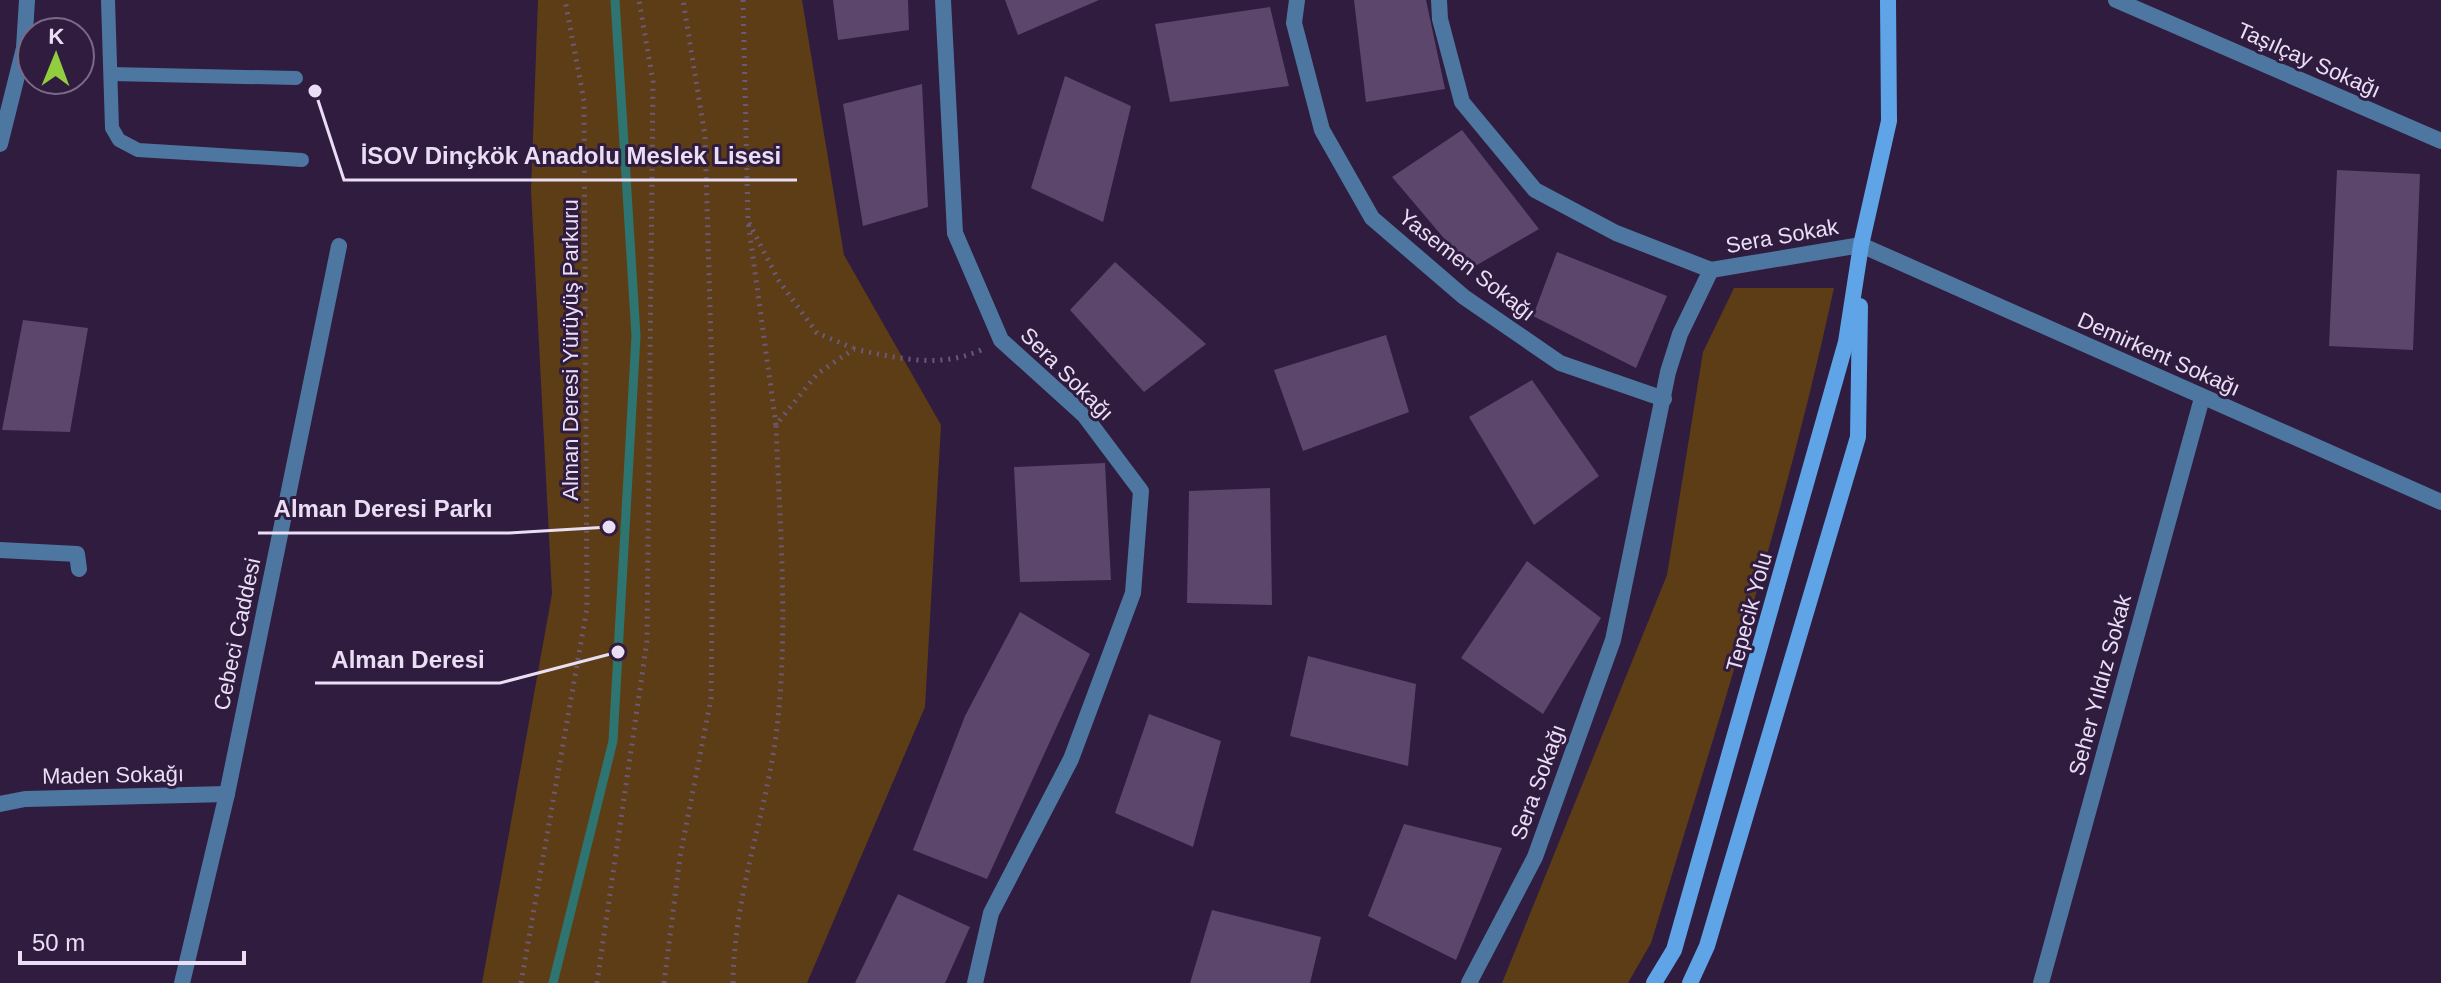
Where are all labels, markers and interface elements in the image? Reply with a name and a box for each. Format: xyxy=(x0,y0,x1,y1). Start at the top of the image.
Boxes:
north arrow xyxy=(16,16,96,96)
street label: Taşılçay Sokağı xyxy=(2234,17,2384,103)
text: K xyxy=(48,24,65,49)
callout: İSOV Dinçkök Anadolu Meslek Lisesi xyxy=(344,132,797,180)
text: İSOV Dinçkök Anadolu Meslek Lisesi xyxy=(361,142,781,169)
street label: Alman Deresi Yürüyüş Parkuru xyxy=(558,199,583,501)
street label: Yasemen Sokağı xyxy=(1394,204,1540,326)
street label: Sera Sokak xyxy=(1724,214,1841,258)
street label: Demirkent Sokağı xyxy=(2074,307,2244,401)
street label: Sera Sokağı xyxy=(1015,322,1119,426)
callout: Alman Deresi Parkı xyxy=(258,485,509,533)
text: Alman Deresi Parkı xyxy=(274,495,492,522)
street label: Tepecik Yolu xyxy=(1721,550,1777,674)
street label: Cebeci Caddesi xyxy=(209,555,265,713)
street label: Seher Yıldız Sokak xyxy=(2064,591,2136,778)
callout: Alman Deresi xyxy=(315,635,500,683)
text: Alman Deresi xyxy=(331,646,485,673)
street label: Sera Sokağı xyxy=(1506,721,1570,843)
street label: Maden Sokağı xyxy=(42,761,184,789)
scale bar xyxy=(20,915,244,965)
text: 50 m xyxy=(32,929,85,956)

